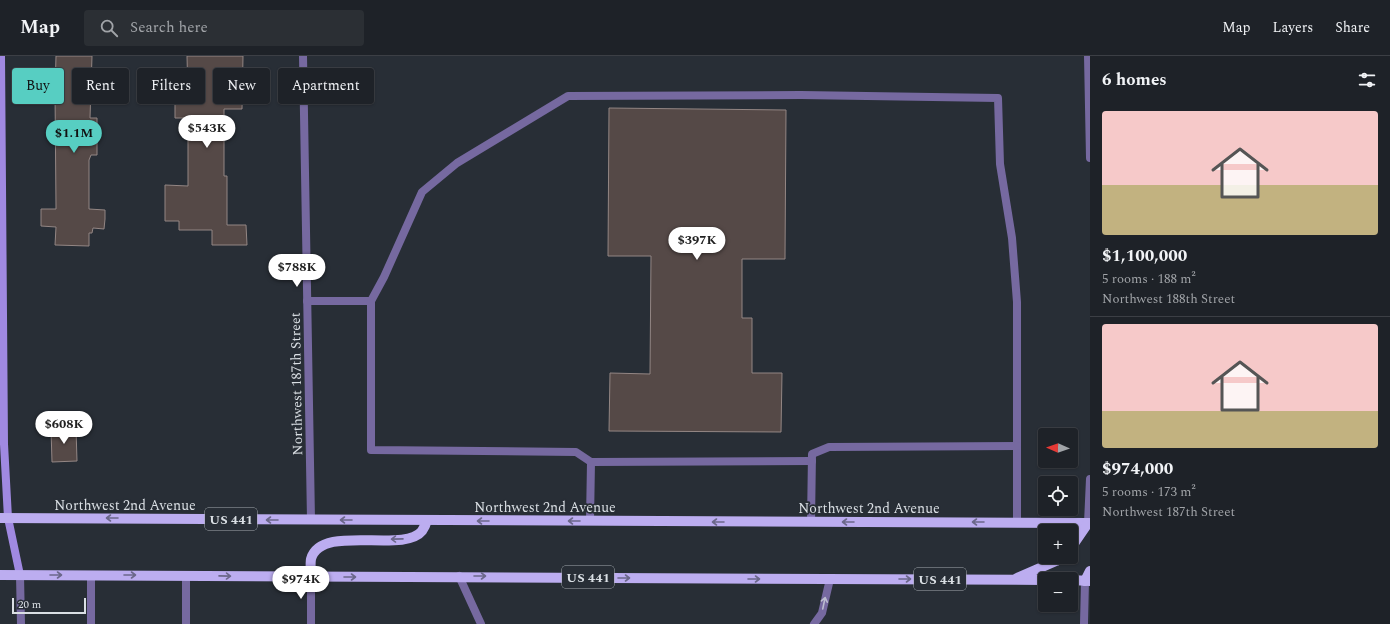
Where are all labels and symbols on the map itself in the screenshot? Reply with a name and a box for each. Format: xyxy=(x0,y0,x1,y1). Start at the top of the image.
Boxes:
pin: $543K xyxy=(179,115,235,149)
pin: $1.1M xyxy=(46,120,102,154)
pin: $397K xyxy=(669,227,725,261)
pin: $788K xyxy=(269,254,325,288)
street label: Northwest 187th Street xyxy=(285,312,308,456)
pin: $608K xyxy=(36,411,92,445)
north arrow xyxy=(1038,428,1078,468)
street label: Northwest 2nd Avenue xyxy=(54,495,196,516)
street label: Northwest 2nd Avenue xyxy=(474,497,616,518)
street label: Northwest 2nd Avenue xyxy=(798,498,940,519)
road number: US 441 xyxy=(205,508,257,530)
one-way arrow xyxy=(106,514,119,522)
one-way arrow xyxy=(266,516,279,523)
one-way arrow xyxy=(340,516,353,524)
one-way arrow xyxy=(477,517,490,525)
one-way arrow xyxy=(568,517,581,525)
one-way arrow xyxy=(712,518,725,526)
one-way arrow xyxy=(842,518,855,526)
one-way arrow xyxy=(972,518,985,526)
one-way arrow xyxy=(391,536,404,543)
pin: $974K xyxy=(273,566,329,600)
road number: US 441 xyxy=(562,566,614,588)
road number: US 441 xyxy=(914,568,966,590)
one-way arrow xyxy=(49,571,62,579)
one-way arrow xyxy=(123,571,136,579)
one-way arrow xyxy=(218,572,231,580)
one-way arrow xyxy=(473,572,486,580)
one-way arrow xyxy=(343,573,356,581)
one-way arrow xyxy=(617,574,630,582)
one-way arrow xyxy=(747,575,760,583)
one-way arrow xyxy=(898,575,911,583)
scale bar xyxy=(12,596,86,615)
one-way arrow xyxy=(821,597,829,610)

